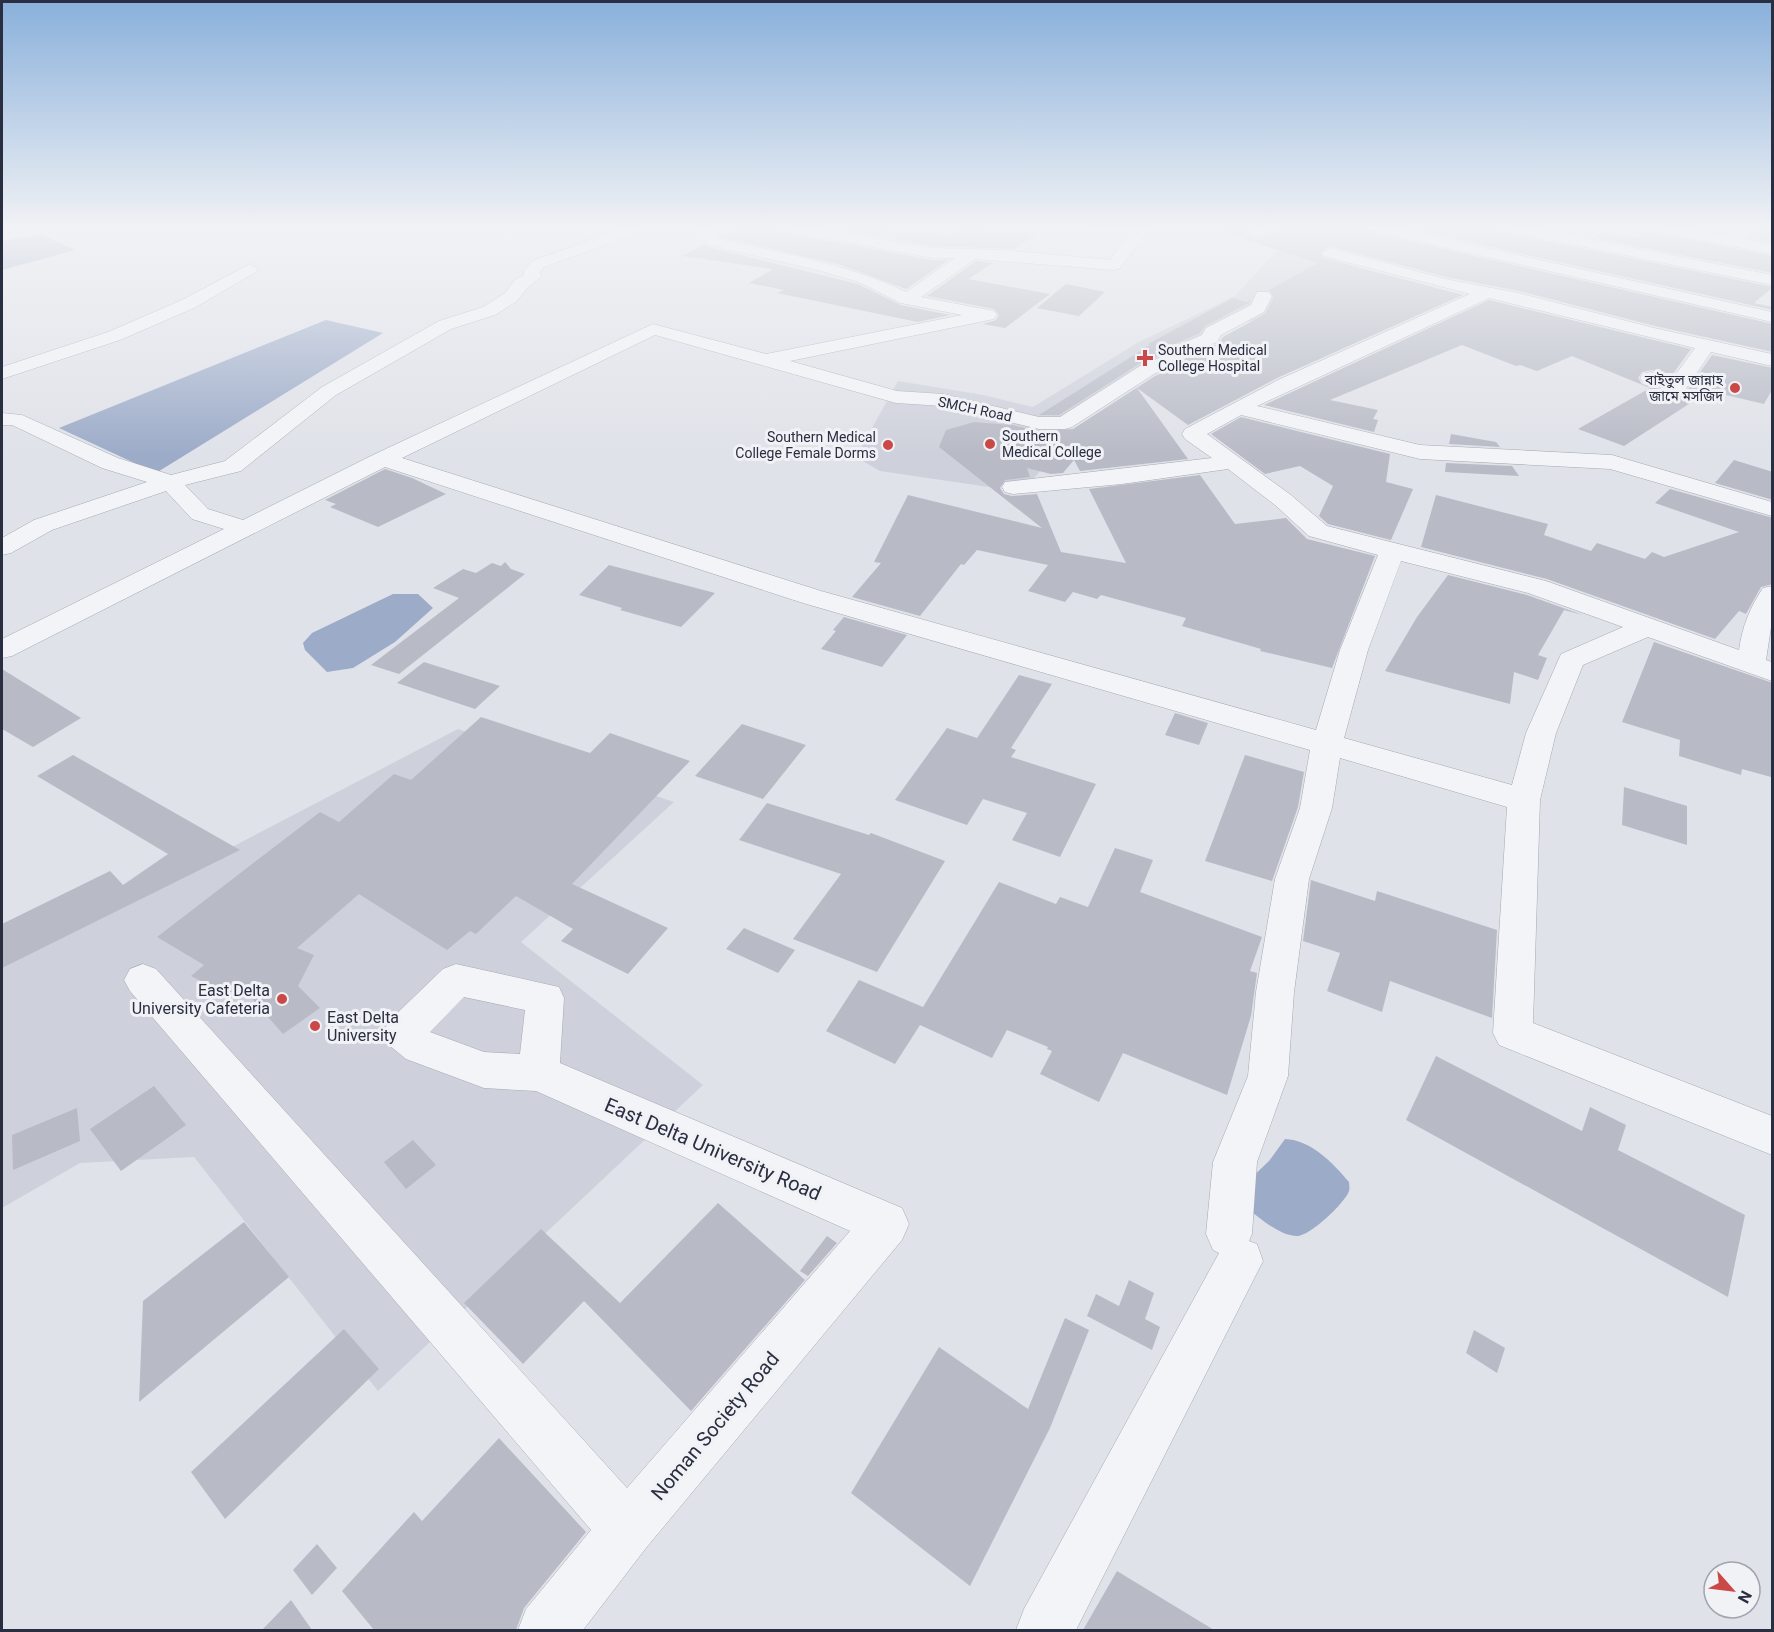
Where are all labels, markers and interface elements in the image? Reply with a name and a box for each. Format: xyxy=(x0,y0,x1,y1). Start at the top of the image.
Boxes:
place label: Southern Medical College Hospital xyxy=(1158,342,1267,374)
marker: Southern Medical College Hospital xyxy=(1136,349,1154,367)
place label: বাইতুল জান্নাহ জামে মসজিদ xyxy=(1644,372,1724,404)
marker: বাইতুল জান্নাহ জামে মসজিদ xyxy=(1728,381,1742,395)
street label: SMCH Road xyxy=(937,393,1013,425)
place label: Southern Medical College xyxy=(1002,428,1101,460)
place label: Southern Medical College Female Dorms xyxy=(735,429,876,461)
marker: Southern Medical College xyxy=(983,437,997,451)
marker: Southern Medical College Female Dorms xyxy=(881,438,895,452)
place label: East Delta University Cafeteria xyxy=(132,981,270,1018)
marker: East Delta University Cafeteria xyxy=(275,992,289,1006)
place label: East Delta University xyxy=(327,1008,399,1045)
marker: East Delta University xyxy=(308,1019,322,1033)
street label: East Delta University Road xyxy=(601,1092,825,1206)
street label: Noman Society Road xyxy=(646,1347,784,1505)
north arrow xyxy=(1702,1560,1762,1620)
text: N xyxy=(1734,1587,1756,1606)

